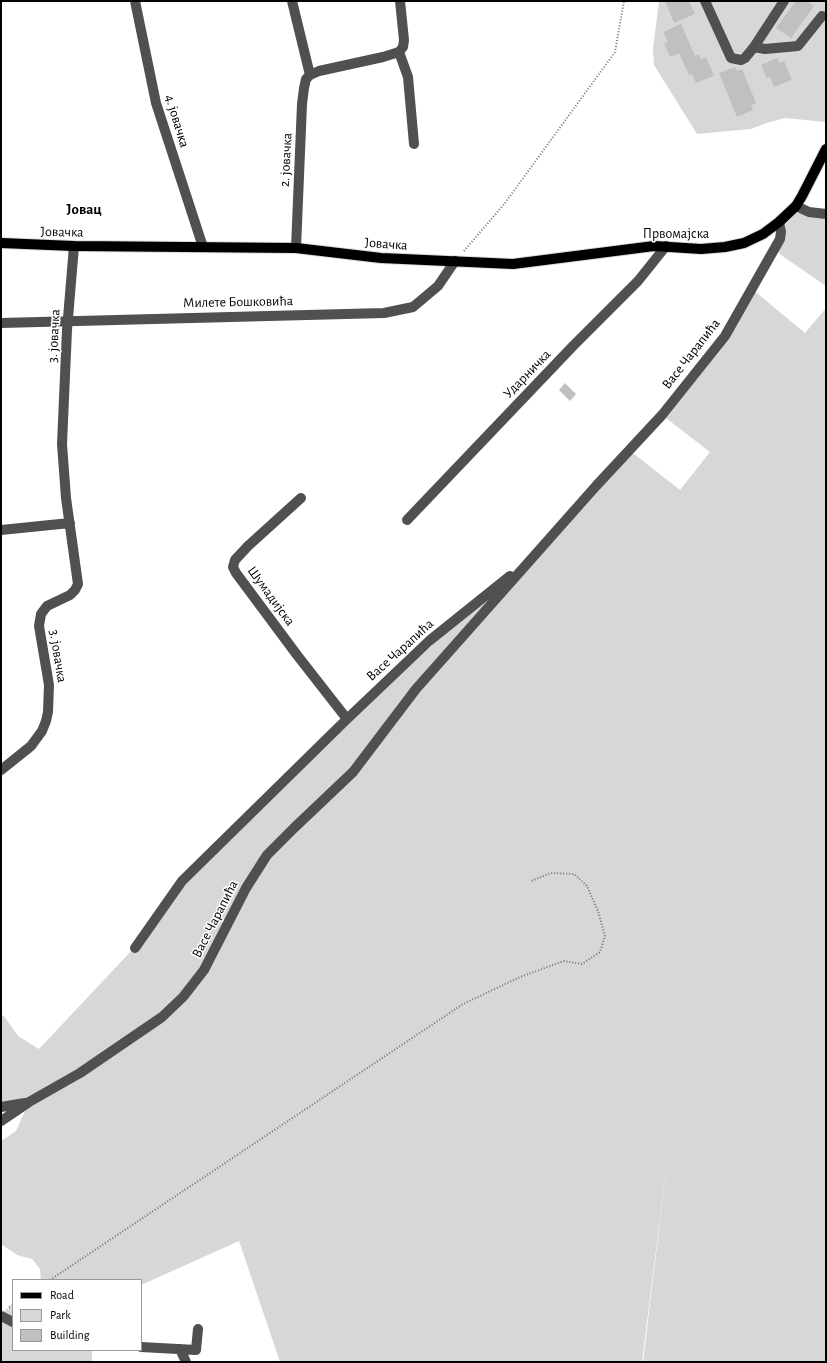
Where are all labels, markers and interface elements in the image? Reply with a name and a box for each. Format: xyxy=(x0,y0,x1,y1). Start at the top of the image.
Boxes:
street label: 4. јовачка xyxy=(161,92,193,150)
street label: 2. јовачка xyxy=(276,133,296,187)
district label: Јовац xyxy=(66,200,102,218)
street label: Јовачка xyxy=(40,223,84,241)
street label: Првомајска xyxy=(643,226,709,242)
street label: Јовачка xyxy=(364,234,408,254)
street label: Милете Бошковића xyxy=(183,293,293,311)
street label: 3. јовачка xyxy=(44,309,64,363)
street label: Васе Чарапића xyxy=(658,315,724,393)
street label: Ударничка xyxy=(500,346,554,402)
street label: Шумадијска xyxy=(244,563,298,629)
street label: Васе Чарапића xyxy=(363,615,437,685)
street label: 3. јовачка xyxy=(46,628,70,684)
street label: Васе Чарапића xyxy=(188,877,242,961)
legend xyxy=(12,1279,142,1351)
text: Road xyxy=(50,1289,74,1301)
text: Park xyxy=(50,1309,71,1321)
text: Building xyxy=(50,1329,90,1341)

